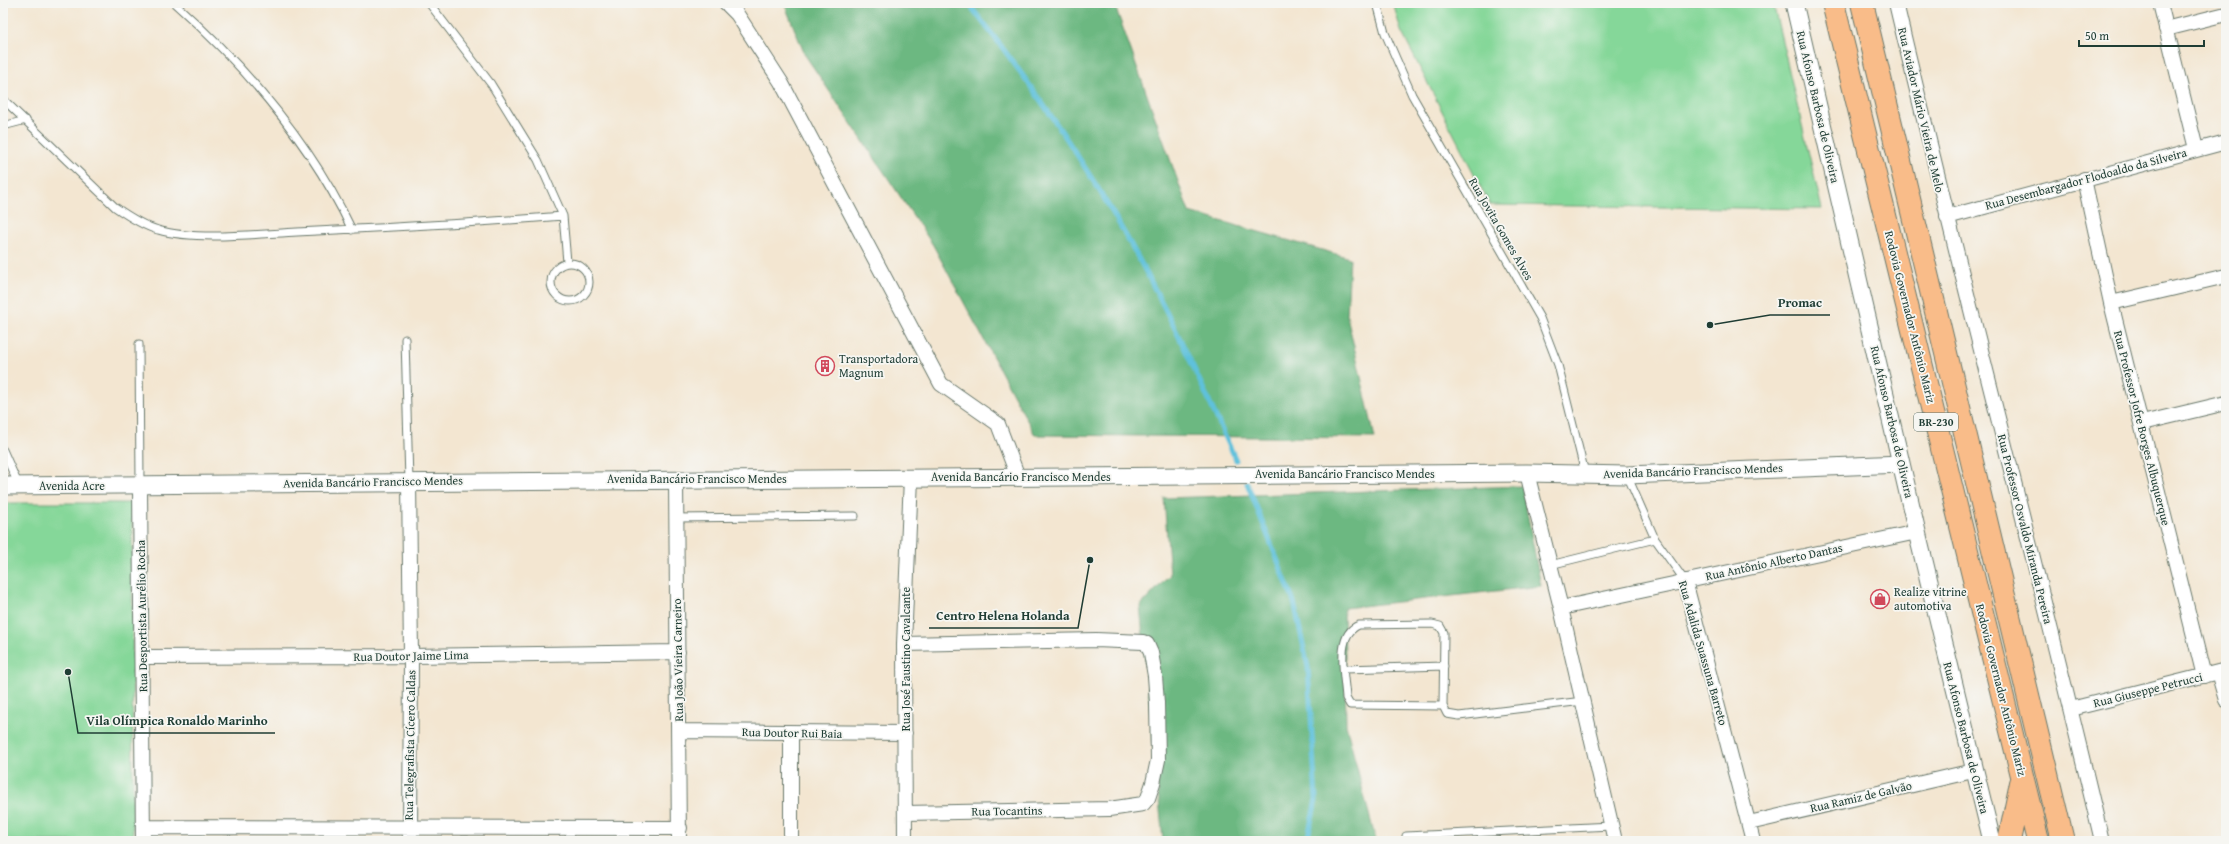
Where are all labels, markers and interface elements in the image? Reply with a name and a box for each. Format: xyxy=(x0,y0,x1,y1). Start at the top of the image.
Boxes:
scale bar xyxy=(2079,22,2204,48)
street label: Rua Aviador Mário Vieira de Melo xyxy=(1894,26,1949,194)
text: 50 m xyxy=(2085,27,2109,44)
street label: Rua Afonso Barbosa de Oliveira xyxy=(1793,29,1844,185)
street label: Rua Desembargador Flodoaldo da Silveira xyxy=(1983,143,2189,214)
street label: Rua Jovita Gomes Alves xyxy=(1465,174,1538,283)
street label: Rodovia Governador Antônio Mariz xyxy=(1881,229,1940,405)
callout: Promac xyxy=(1770,290,1830,315)
text: Promac xyxy=(1778,293,1822,312)
street label: Rua Professor Jofre Borges Albuquerque xyxy=(2110,329,2175,528)
street label: Rua Afonso Barbosa de Oliveira xyxy=(1867,344,1918,500)
place label: Transportadora Magnum xyxy=(839,350,919,381)
building icon: Transportadora Magnum xyxy=(814,355,836,377)
road number: BR-230 xyxy=(1914,413,1958,431)
street label: Rua Professor Osvaldo Miranda Pereira xyxy=(1994,432,2057,626)
street label: Avenida Bancário Francisco Mendes xyxy=(1603,459,1783,482)
street label: Avenida Bancário Francisco Mendes xyxy=(1255,465,1435,482)
street label: Avenida Bancário Francisco Mendes xyxy=(931,468,1111,485)
street label: Avenida Bancário Francisco Mendes xyxy=(607,470,787,487)
street label: Avenida Bancário Francisco Mendes xyxy=(283,471,463,492)
street label: Avenida Acre xyxy=(39,477,105,494)
street label: Rua Desportista Aurélio Rocha xyxy=(132,539,151,692)
street label: Rua Antônio Alberto Dantas xyxy=(1704,539,1844,584)
street label: Rua Adalida Suassuna Barreto xyxy=(1675,579,1732,727)
place label: Realize vitrine automotiva xyxy=(1894,583,1967,614)
street label: Rua José Faustino Cavalcante xyxy=(897,586,914,731)
shop icon: Realize vitrine automotiva xyxy=(1869,588,1891,610)
street label: Rua João Vieira Carneiro xyxy=(668,598,687,722)
street label: Rodovia Governador Antônio Mariz xyxy=(1972,602,2031,778)
callout: Centro Helena Holanda xyxy=(929,603,1078,628)
text: Centro Helena Holanda xyxy=(936,606,1070,625)
street label: Rua Doutor Jaime Lima xyxy=(353,646,469,665)
street label: Rua Afonso Barbosa de Oliveira xyxy=(1939,660,1994,816)
street label: Rua Giuseppe Petrucci xyxy=(2091,668,2205,711)
street label: Rua Telegrafista Cícero Caldas xyxy=(400,669,419,820)
callout: Vila Olímpica Ronaldo Marinho xyxy=(78,708,275,733)
text: Vila Olímpica Ronaldo Marinho xyxy=(86,711,268,730)
street label: Rua Doutor Rui Baia xyxy=(742,723,843,742)
street label: Rua Ramiz de Galvão xyxy=(1808,777,1913,816)
street label: Rua Tocantins xyxy=(971,801,1043,820)

